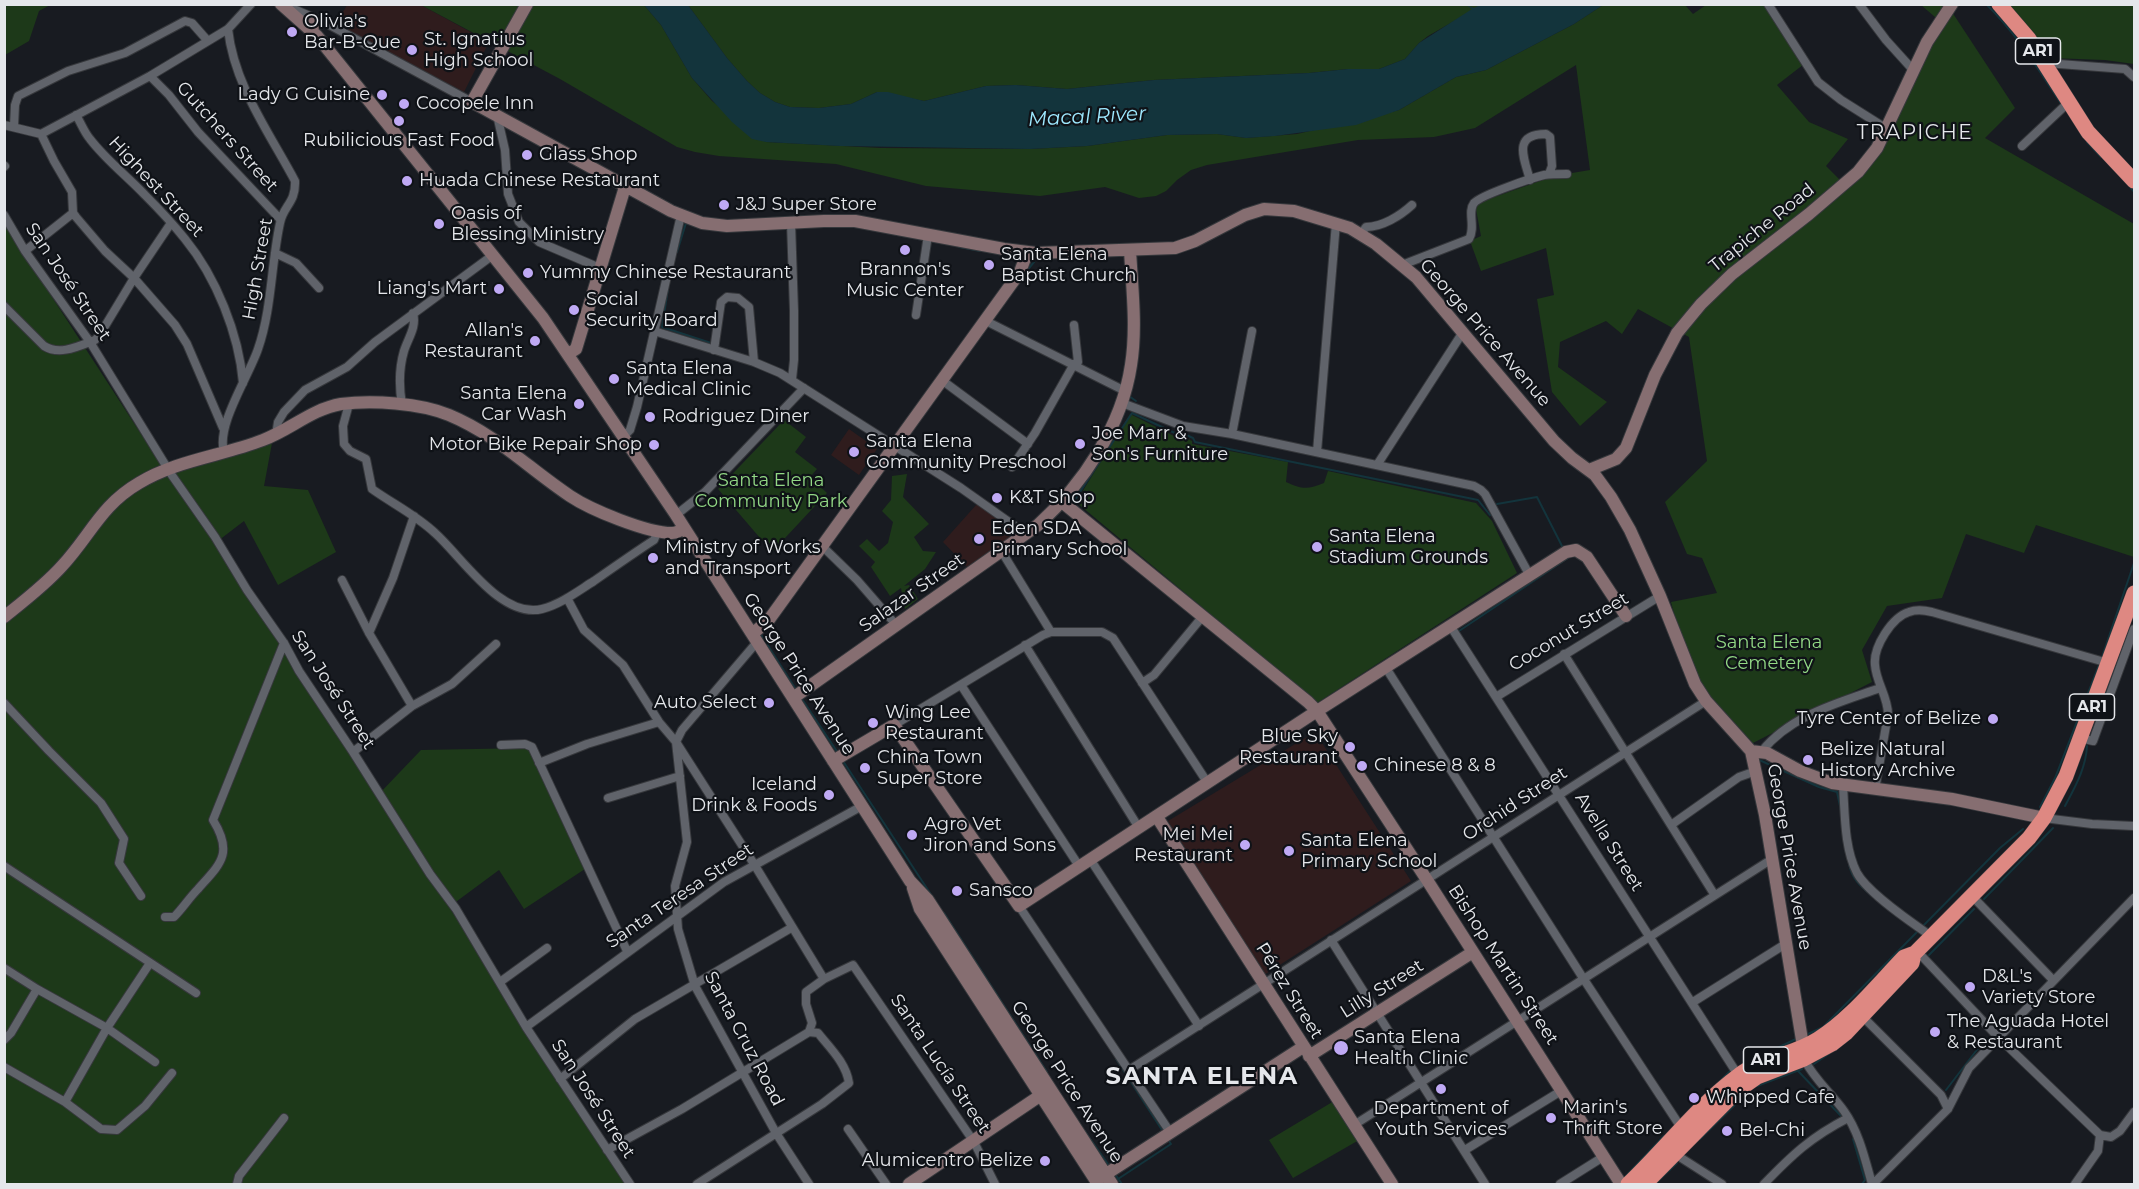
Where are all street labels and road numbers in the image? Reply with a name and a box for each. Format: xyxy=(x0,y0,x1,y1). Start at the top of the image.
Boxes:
road number: AR1 xyxy=(2016,38,2060,64)
street label: Gutchers Street xyxy=(172,77,282,197)
street label: Highest Street xyxy=(104,132,208,242)
street label: Trapiche Road xyxy=(1705,179,1819,277)
street label: High Street xyxy=(238,216,278,322)
street label: San José Street xyxy=(21,219,115,345)
street label: George Price Avenue xyxy=(1415,255,1555,411)
street label: Salazar Street xyxy=(855,549,969,637)
street label: Coconut Street xyxy=(1505,588,1633,676)
street label: George Price Avenue xyxy=(738,589,860,759)
street label: San José Street xyxy=(286,626,380,754)
road number: AR1 xyxy=(2070,694,2114,720)
street label: Orchid Street xyxy=(1459,762,1571,846)
street label: George Price Avenue xyxy=(1762,762,1816,952)
street label: Avella Street xyxy=(1570,789,1648,895)
street label: Santa Teresa Street xyxy=(602,839,758,953)
street label: Bishop Martin Street xyxy=(1443,881,1563,1049)
street label: Pérez Street xyxy=(1251,939,1327,1043)
street label: Lilly Street xyxy=(1336,955,1428,1023)
street label: Santa Cruz Road xyxy=(699,968,789,1110)
street label: Santa Lucía Street xyxy=(885,990,995,1138)
street label: George Price Avenue xyxy=(1006,997,1128,1167)
street label: San José Street xyxy=(546,1035,640,1163)
road number: AR1 xyxy=(1744,1047,1788,1073)

